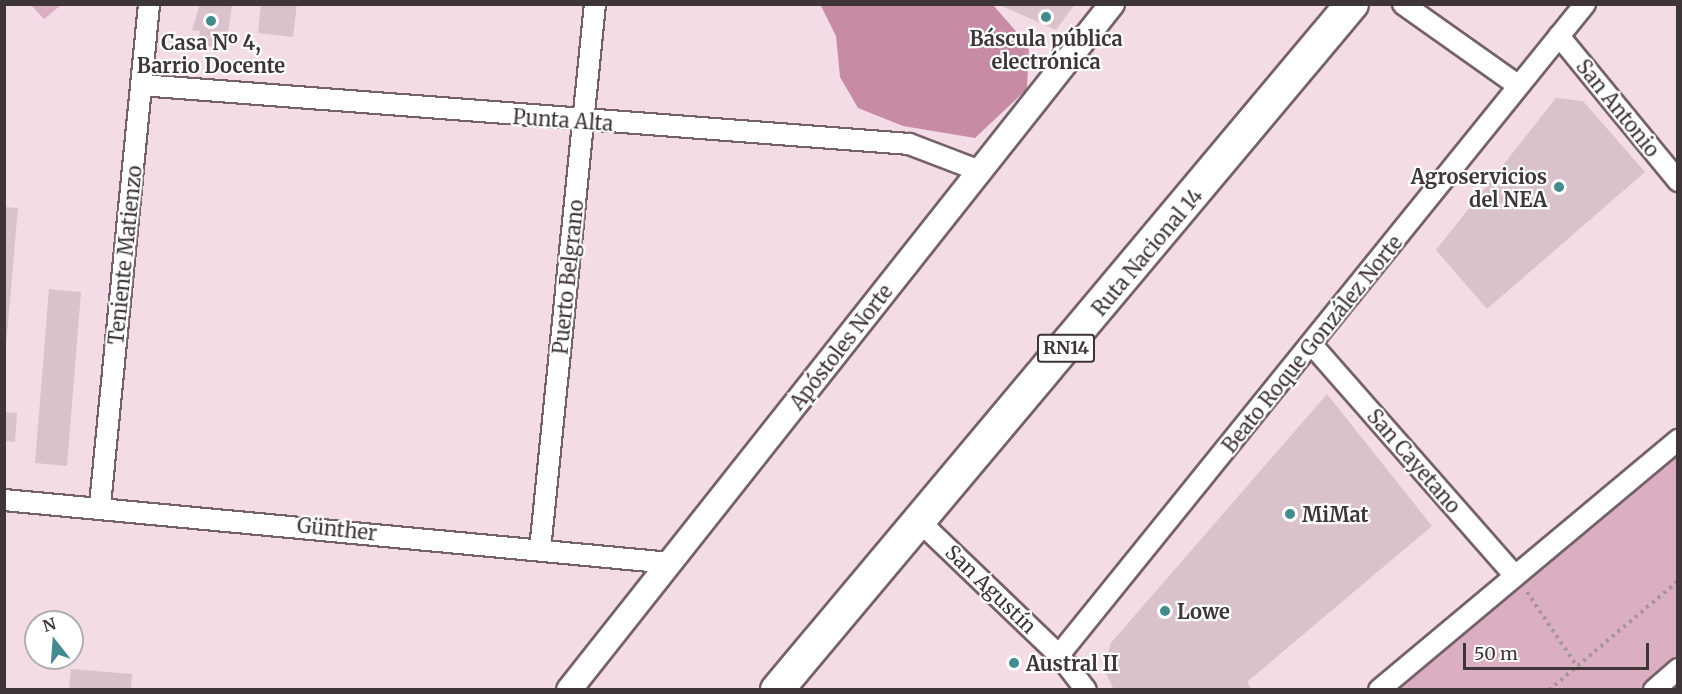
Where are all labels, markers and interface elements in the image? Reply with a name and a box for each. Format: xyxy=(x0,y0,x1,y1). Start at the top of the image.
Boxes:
marker: Báscula pública electrónica xyxy=(1039,10,1053,24)
marker: Casa Nº 4, Barrio Docente xyxy=(204,14,218,28)
place label: Báscula pública electrónica xyxy=(969,27,1123,74)
place label: Casa Nº 4, Barrio Docente xyxy=(137,30,285,77)
street label: San Antonio xyxy=(1571,54,1665,162)
street label: Punta Alta xyxy=(512,105,614,135)
street label: Teniente Matienzo xyxy=(104,164,146,346)
place label: Agroservicios del NEA xyxy=(1411,164,1547,211)
marker: Agroservicios del NEA xyxy=(1552,180,1566,194)
street label: Ruta Nacional 14 xyxy=(1087,183,1207,321)
street label: Puerto Belgrano xyxy=(548,198,588,356)
street label: Beato Roque González Norte xyxy=(1217,231,1407,457)
street label: Apóstoles Norte xyxy=(785,280,897,414)
road number: RN14 xyxy=(1036,333,1096,363)
street label: San Cayetano xyxy=(1362,404,1466,518)
place label: MiMat xyxy=(1302,502,1369,526)
marker: MiMat xyxy=(1283,507,1297,521)
street label: Günther xyxy=(296,513,378,545)
street label: San Agustín xyxy=(941,540,1041,638)
place label: Lowe xyxy=(1177,599,1230,623)
marker: Lowe xyxy=(1158,604,1172,618)
north arrow xyxy=(24,610,84,670)
text: N xyxy=(40,613,58,636)
scale bar xyxy=(1466,631,1652,669)
text: 50 m xyxy=(1474,642,1518,665)
place label: Austral II xyxy=(1026,651,1119,675)
marker: Austral II xyxy=(1007,656,1021,670)

